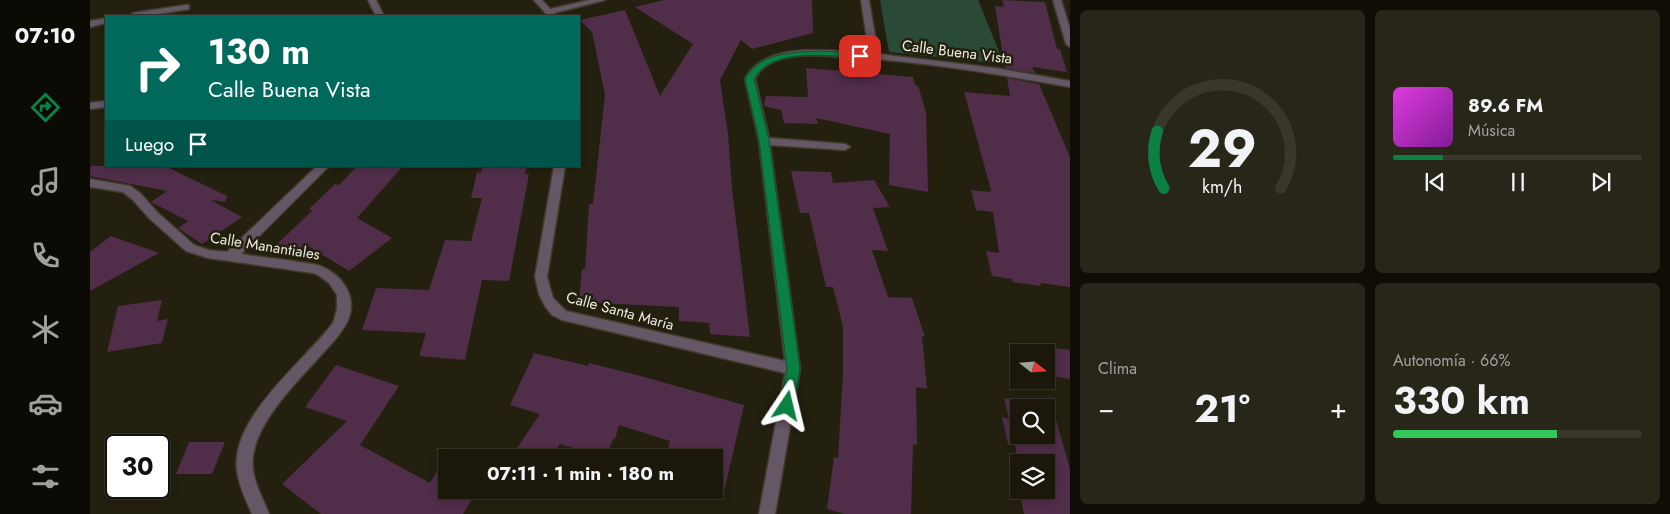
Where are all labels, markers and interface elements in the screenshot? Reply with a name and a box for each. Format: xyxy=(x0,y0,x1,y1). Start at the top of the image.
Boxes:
text: 07:10 xyxy=(15,19,75,51)
text: 130 m xyxy=(208,27,310,77)
street label: Calle Buena Vista xyxy=(901,34,1013,70)
icon: right xyxy=(125,35,190,100)
pin xyxy=(839,35,881,77)
icon: arrive xyxy=(846,42,874,70)
text: Calle Buena Vista xyxy=(208,73,371,105)
icon: directions xyxy=(28,90,63,125)
text: 89.6 FM xyxy=(1468,92,1543,119)
text: 29 xyxy=(1188,111,1257,187)
text: Música xyxy=(1468,119,1515,142)
icon: arrive xyxy=(184,130,212,158)
text: Luego xyxy=(125,131,174,158)
icon: music xyxy=(28,164,63,199)
icon: previous xyxy=(1421,168,1449,196)
icon: pause xyxy=(1504,168,1532,196)
icon: next xyxy=(1587,168,1615,196)
text: km/h xyxy=(1202,174,1243,200)
street label: Calle Manantiales xyxy=(209,226,321,266)
icon: phone xyxy=(28,238,63,273)
street label: Calle Santa María xyxy=(564,286,676,336)
icon: climate xyxy=(28,312,63,347)
north arrow xyxy=(1010,344,1055,389)
map controls xyxy=(1010,344,1055,499)
text: Autonomía · 66% xyxy=(1393,349,1511,372)
text: Clima xyxy=(1098,357,1137,380)
text: 330 km xyxy=(1393,373,1530,428)
position arrow xyxy=(760,379,812,431)
text: 21° xyxy=(1194,381,1250,436)
icon: car xyxy=(28,386,63,421)
text: − xyxy=(1098,388,1115,429)
text: + xyxy=(1330,388,1347,429)
button: search xyxy=(1010,399,1055,444)
speed limit sign: 30 xyxy=(105,434,170,499)
button: layers xyxy=(1010,454,1055,499)
icon: filters xyxy=(28,459,63,494)
text: 07:11 · 1 min · 180 m xyxy=(487,460,674,487)

